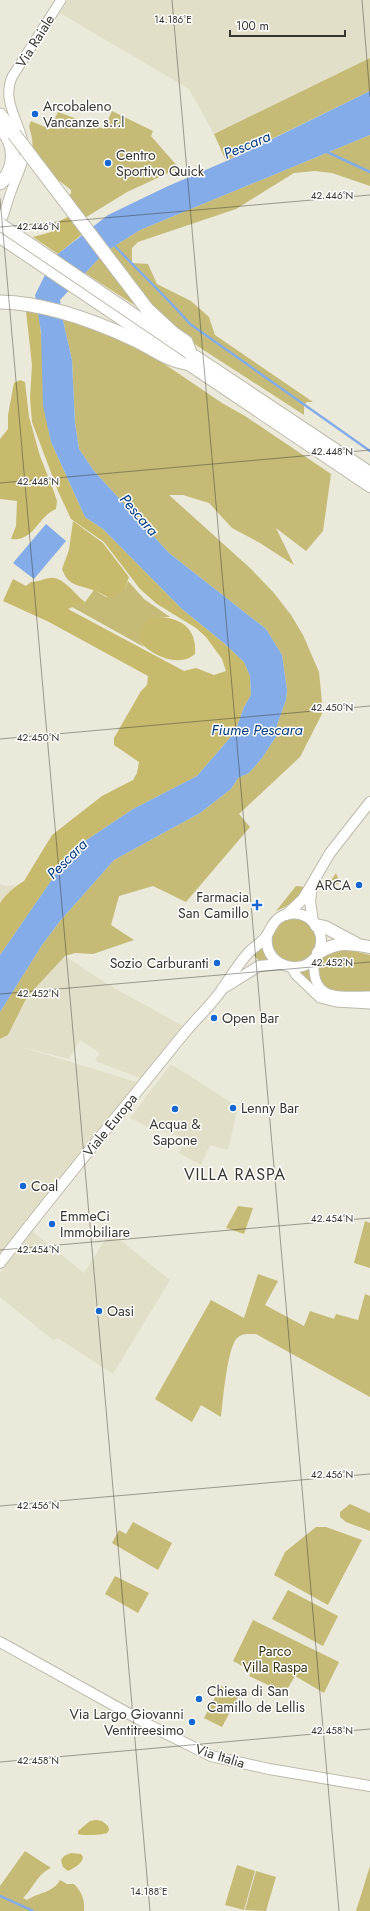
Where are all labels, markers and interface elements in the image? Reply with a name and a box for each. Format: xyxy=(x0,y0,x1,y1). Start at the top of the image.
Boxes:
street label: Via Raiale xyxy=(11,11,59,71)
text: 14.186°E xyxy=(154,12,192,27)
scale bar xyxy=(230,12,345,38)
text: 100 m xyxy=(236,17,269,35)
place label: Arcobaleno Vancanze s.r.l xyxy=(43,96,125,132)
marker: Arcobaleno Vancanze s.r.l xyxy=(30,109,40,119)
water label: Pescara xyxy=(220,125,275,165)
place label: Centro Sportivo Quick xyxy=(116,145,205,181)
marker: Centro Sportivo Quick xyxy=(103,158,113,168)
text: 42.446°N xyxy=(311,188,353,203)
text: 42.446°N xyxy=(17,219,59,234)
text: 42.448°N xyxy=(311,444,353,459)
text: 42.448°N xyxy=(17,474,59,489)
water label: Pescara xyxy=(114,489,164,541)
text: 42.450°N xyxy=(311,700,353,715)
water label: Fiume Pescara xyxy=(211,719,303,741)
text: 42.450°N xyxy=(17,730,59,745)
water label: Pescara xyxy=(42,833,93,884)
place label: ARCA xyxy=(315,875,352,895)
marker: ARCA xyxy=(354,880,364,890)
place label: Farmacia San Camillo xyxy=(178,887,249,923)
marker: Farmacia San Camillo xyxy=(252,900,262,910)
place label: Sozio Carburanti xyxy=(110,953,209,973)
text: 42.452°N xyxy=(311,955,353,970)
marker: Sozio Carburanti xyxy=(212,958,222,968)
text: 42.452°N xyxy=(17,986,59,1001)
place label: Open Bar xyxy=(222,1008,279,1028)
marker: Open Bar xyxy=(209,1013,219,1023)
street label: Viale Europa xyxy=(78,1089,142,1161)
place label: Lenny Bar xyxy=(241,1098,299,1118)
marker: Lenny Bar xyxy=(228,1103,238,1113)
marker: Acqua & Sapone xyxy=(170,1104,180,1114)
place label: Acqua & Sapone xyxy=(149,1114,201,1150)
district label: VILLA RASPA xyxy=(184,1163,286,1186)
place label: Coal xyxy=(31,1176,58,1196)
marker: Coal xyxy=(18,1181,28,1191)
place label: EmmeCi Immobiliare xyxy=(60,1206,130,1242)
text: 42.454°N xyxy=(311,1211,353,1226)
marker: EmmeCi Immobiliare xyxy=(47,1219,57,1229)
text: 42.454°N xyxy=(17,1242,59,1257)
place label: Oasi xyxy=(107,1301,134,1321)
marker: Oasi xyxy=(94,1306,104,1316)
text: 42.456°N xyxy=(311,1467,353,1482)
text: 42.456°N xyxy=(17,1498,59,1513)
park label: Parco Villa Raspa xyxy=(242,1641,308,1677)
place label: Chiesa di San Camillo de Lellis xyxy=(207,1681,305,1717)
marker: Chiesa di San Camillo de Lellis xyxy=(194,1694,204,1704)
place label: Via Largo Giovanni Ventitreesimo xyxy=(70,1704,184,1740)
marker: Via Largo Giovanni Ventitreesimo xyxy=(187,1717,197,1727)
text: 42.458°N xyxy=(311,1723,353,1738)
street label: Via Italia xyxy=(193,1739,247,1773)
text: 42.458°N xyxy=(17,1753,59,1768)
text: 14.188°E xyxy=(130,1884,168,1899)

